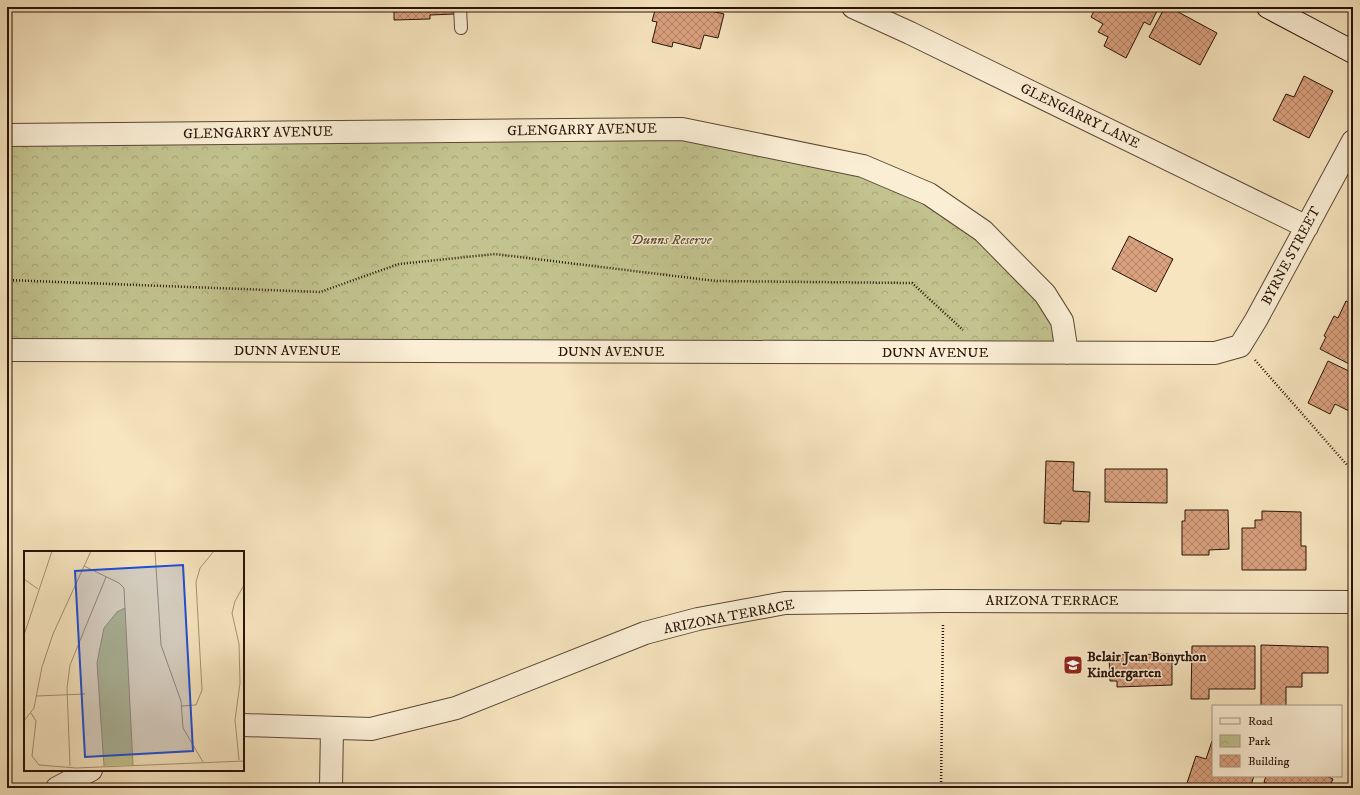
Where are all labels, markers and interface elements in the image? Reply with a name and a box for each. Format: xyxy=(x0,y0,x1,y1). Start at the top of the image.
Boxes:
street label: GLENGARRY LANE xyxy=(1017,79,1143,153)
street label: GLENGARRY AVENUE xyxy=(507,120,657,140)
street label: GLENGARRY AVENUE xyxy=(183,123,333,143)
street label: BYRNE STREET xyxy=(1257,203,1325,308)
park label: Dunns Reserve xyxy=(631,231,713,249)
street label: DUNN AVENUE xyxy=(234,342,340,360)
street label: DUNN AVENUE xyxy=(558,343,664,361)
street label: DUNN AVENUE xyxy=(882,344,988,362)
inset map xyxy=(24,551,244,771)
street label: ARIZONA TERRACE xyxy=(985,592,1119,610)
street label: ARIZONA TERRACE xyxy=(662,595,796,639)
place label: Belair Jean Bonython Kindergarten xyxy=(1087,648,1207,682)
school or university icon: Belair Jean Bonython Kindergarten xyxy=(1062,654,1084,676)
legend xyxy=(1212,705,1342,777)
text: Road xyxy=(1248,714,1273,729)
text: Park xyxy=(1248,734,1270,749)
text: Building xyxy=(1248,754,1289,769)

